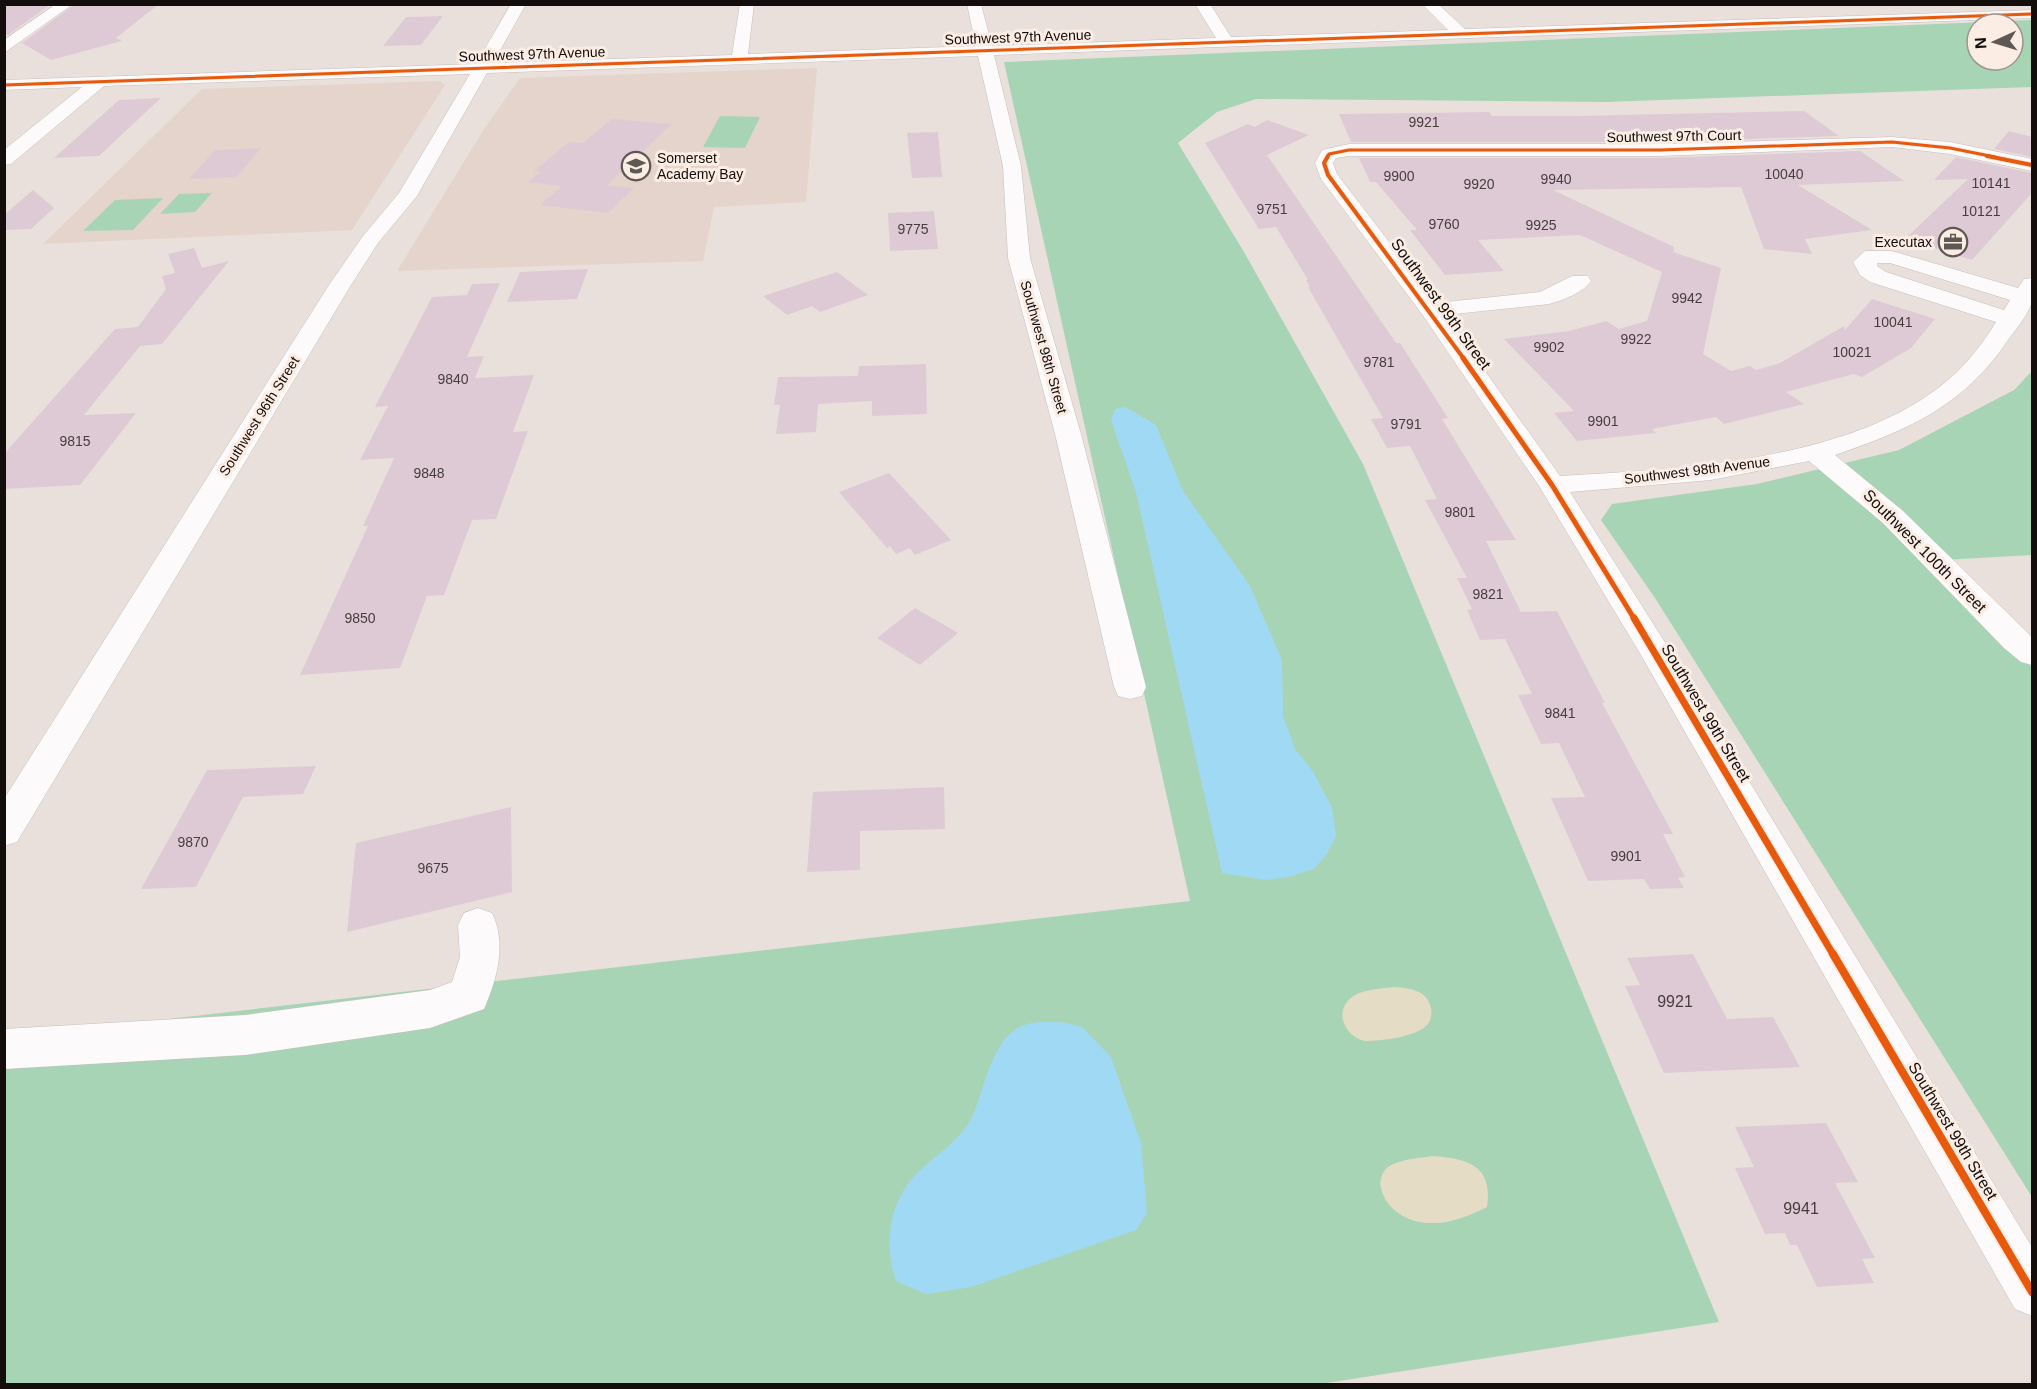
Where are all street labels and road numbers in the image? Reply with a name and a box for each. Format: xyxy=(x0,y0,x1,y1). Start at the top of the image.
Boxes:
street label: Southwest 97th Avenue xyxy=(944,26,1092,48)
street label: Southwest 97th Avenue xyxy=(458,43,606,65)
street label: Southwest 97th Court xyxy=(1607,127,1742,145)
street label: Southwest 99th Street xyxy=(1388,235,1494,373)
street label: Southwest 98th Street xyxy=(1017,279,1071,416)
street label: Southwest 96th Street xyxy=(216,353,302,479)
street label: Southwest 98th Avenue xyxy=(1623,453,1771,487)
street label: Southwest 100th Street xyxy=(1860,486,1990,616)
street label: Southwest 99th Street xyxy=(1658,641,1754,785)
street label: Southwest 99th Street xyxy=(1905,1059,2001,1203)

